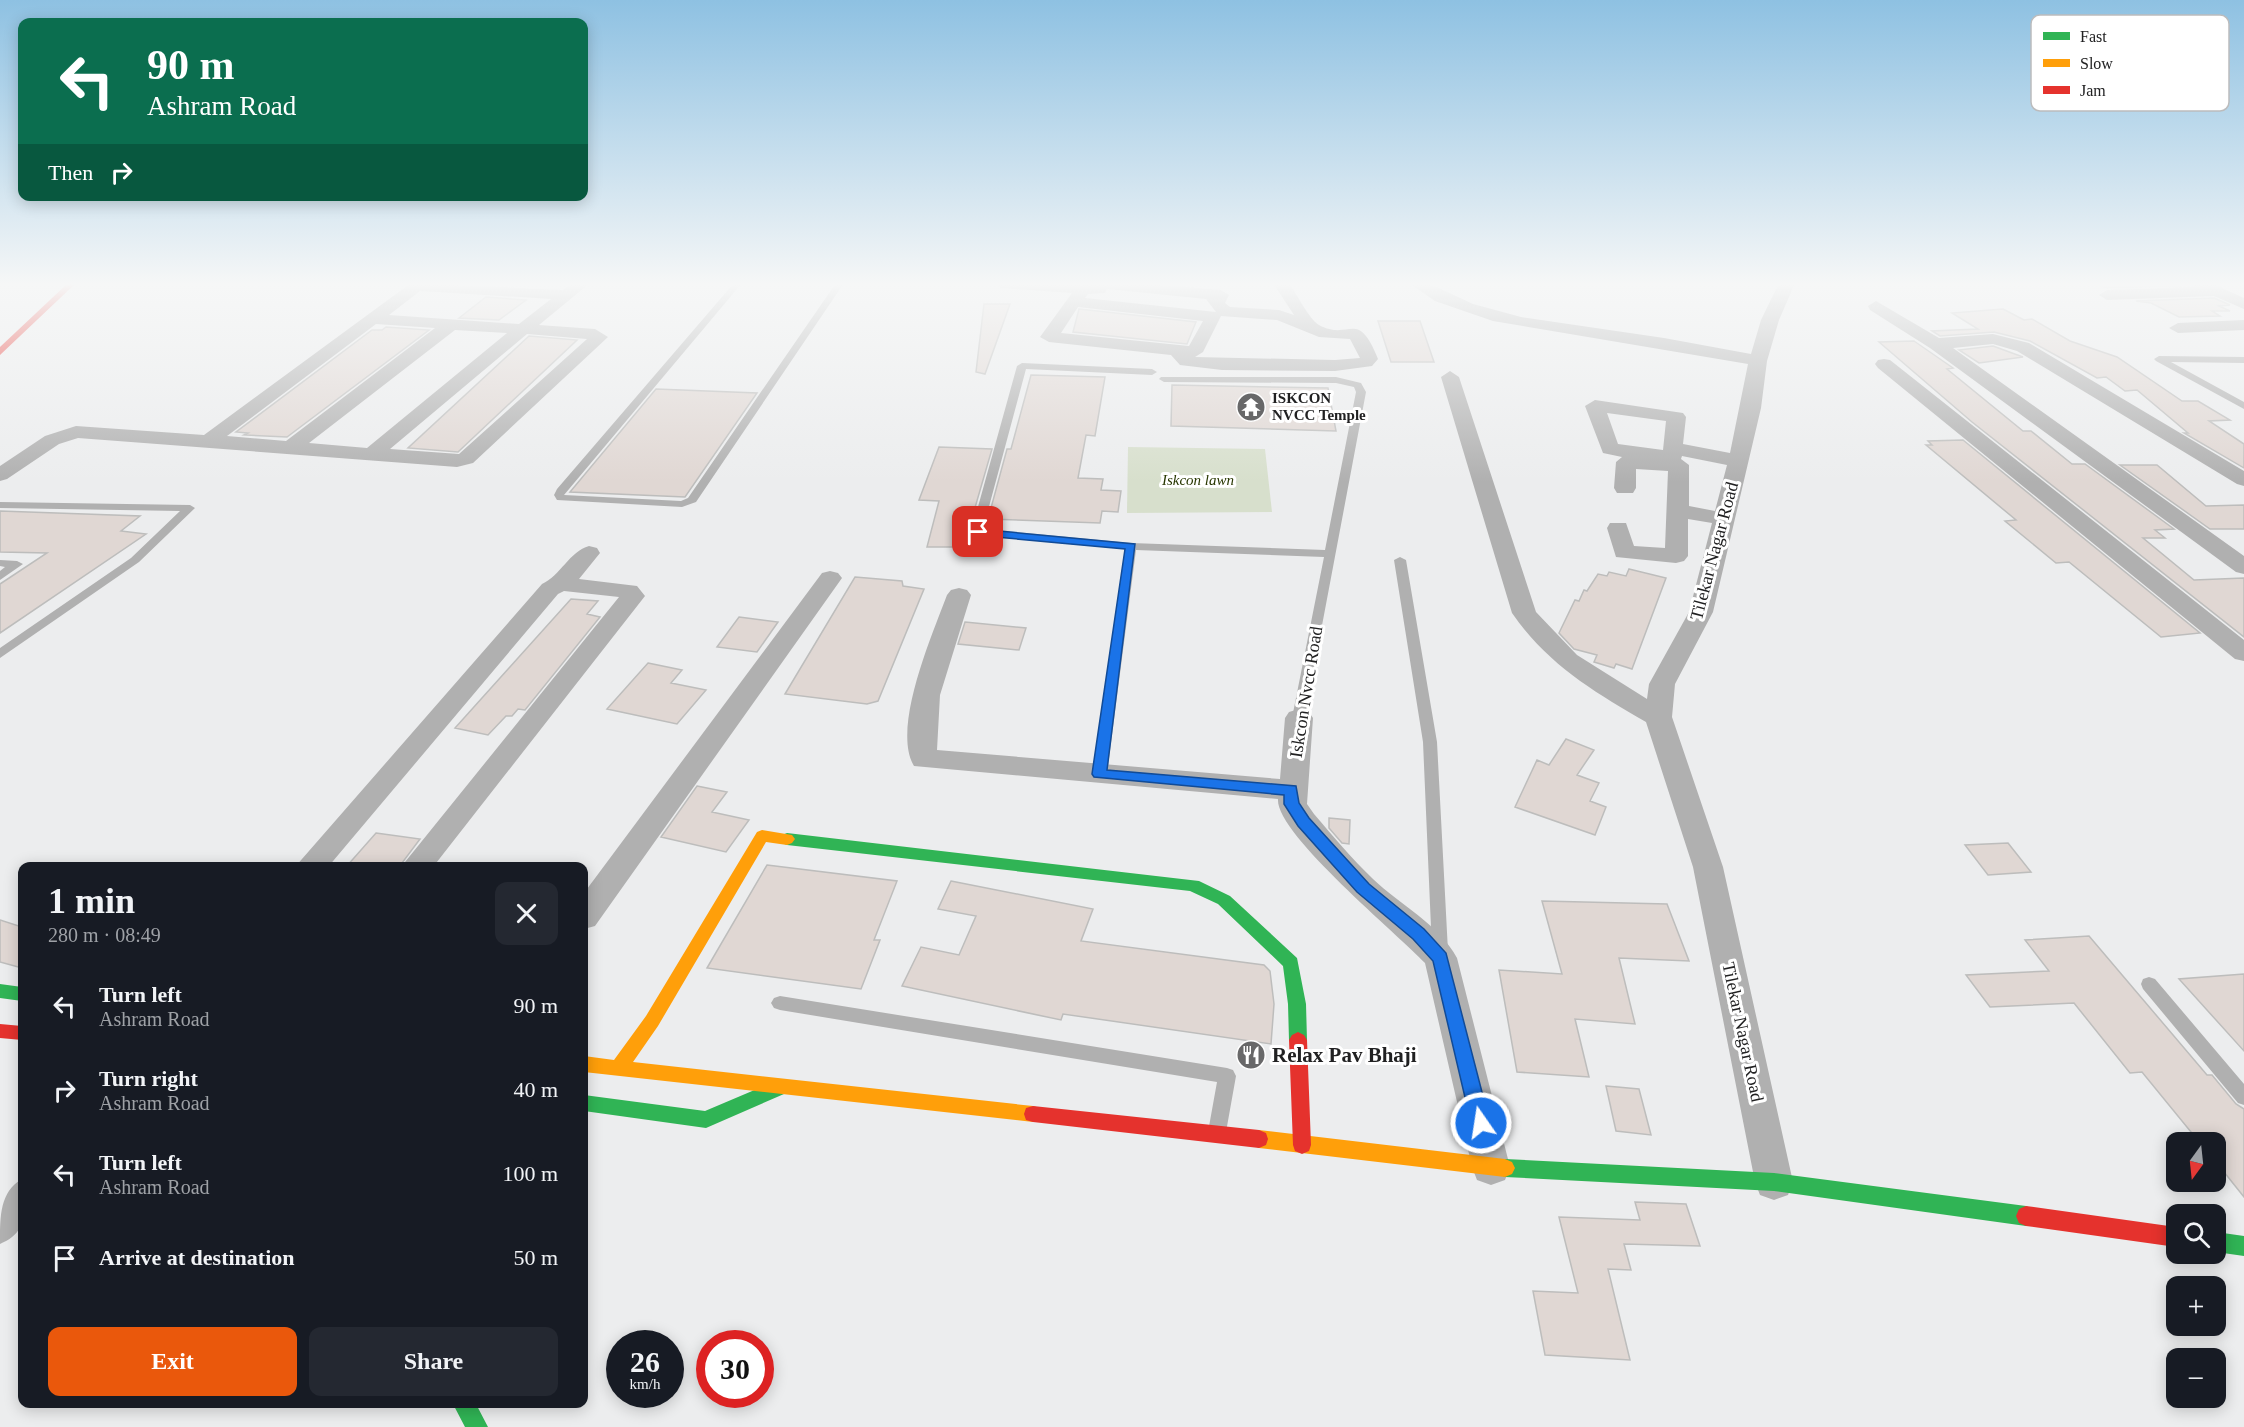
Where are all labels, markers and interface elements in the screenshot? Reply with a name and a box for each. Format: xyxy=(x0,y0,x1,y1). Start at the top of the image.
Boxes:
legend xyxy=(2031,15,2229,111)
text: Fast xyxy=(2080,28,2107,45)
icon: left xyxy=(48,42,126,120)
text: 90 m xyxy=(147,42,235,88)
text: Slow xyxy=(2080,55,2113,72)
text: Jam xyxy=(2080,82,2106,99)
text: Ashram Road xyxy=(147,91,296,121)
icon: right xyxy=(105,156,138,189)
text: Then xyxy=(48,160,93,185)
place label: ISKCON NVCC Temple xyxy=(1272,390,1366,423)
temple icon: ISKCON NVCC Temple xyxy=(1235,391,1267,423)
park label: Iskcon lawn xyxy=(1161,472,1234,488)
street label: Tilekar Nagar Road xyxy=(1686,480,1742,622)
pin xyxy=(952,506,1003,557)
icon: arrive xyxy=(961,515,994,548)
street label: Iskcon Nvcc Road xyxy=(1286,625,1326,759)
text: 1 min xyxy=(48,881,135,921)
button: close xyxy=(495,882,558,945)
text: 280 m · 08:49 xyxy=(48,924,161,946)
street label: Tilekar Nagar Road xyxy=(1718,960,1768,1104)
text: Turn left xyxy=(99,982,182,1007)
icon: left xyxy=(48,990,81,1023)
text: 90 m xyxy=(513,993,558,1018)
text: Ashram Road xyxy=(99,1008,210,1030)
restaurant icon: Relax Pav Bhaji xyxy=(1235,1039,1267,1071)
place label: Relax Pav Bhaji xyxy=(1272,1043,1417,1067)
text: Turn right xyxy=(99,1066,198,1091)
icon: right xyxy=(48,1074,81,1107)
text: 40 m xyxy=(513,1077,558,1102)
position arrow xyxy=(1449,1091,1513,1155)
text: Ashram Road xyxy=(99,1092,210,1114)
north arrow xyxy=(2166,1132,2226,1192)
map controls xyxy=(2166,1132,2226,1408)
text: Turn left xyxy=(99,1150,182,1175)
icon: left xyxy=(48,1158,81,1191)
text: 100 m xyxy=(502,1161,558,1186)
text: Ashram Road xyxy=(99,1176,210,1198)
button: search xyxy=(2166,1204,2226,1264)
icon: arrive xyxy=(48,1242,81,1275)
text: Arrive at destination xyxy=(99,1245,295,1270)
text: 50 m xyxy=(513,1245,558,1270)
button: + xyxy=(2166,1276,2226,1336)
button: Exit xyxy=(48,1327,297,1396)
button: Share xyxy=(309,1327,558,1396)
speed limit sign: 30 xyxy=(696,1330,774,1408)
text: 26 xyxy=(630,1345,660,1378)
button: − xyxy=(2166,1348,2226,1408)
text: km/h xyxy=(630,1376,660,1392)

